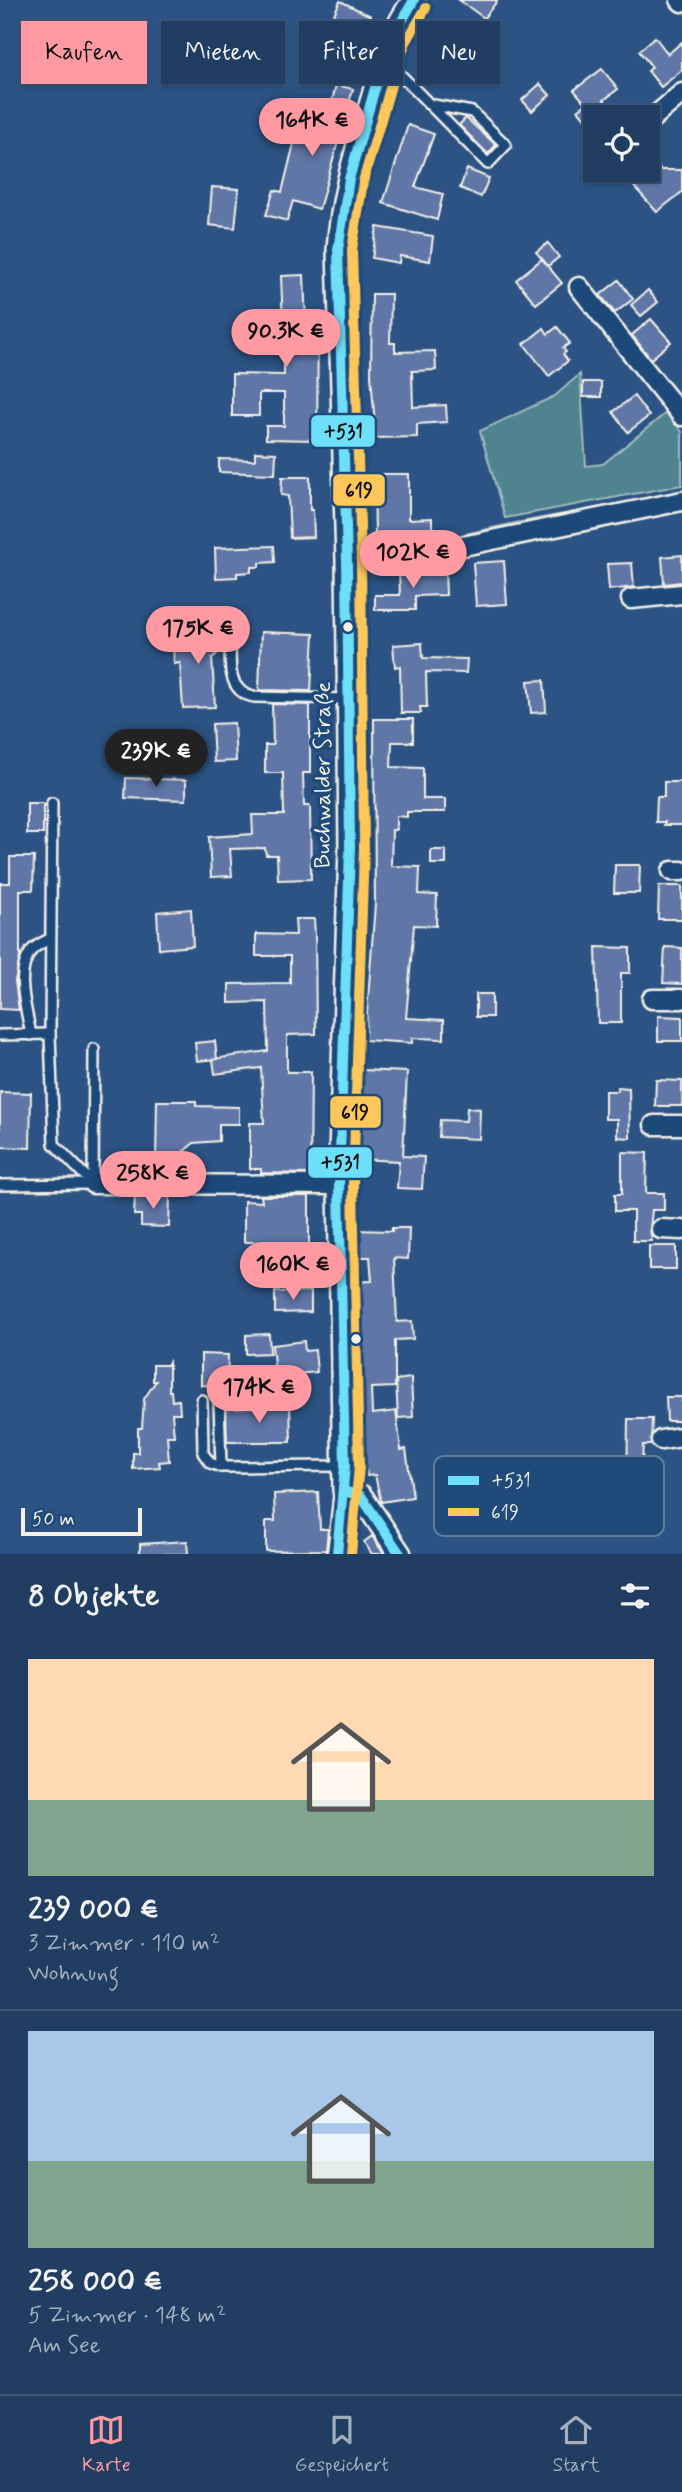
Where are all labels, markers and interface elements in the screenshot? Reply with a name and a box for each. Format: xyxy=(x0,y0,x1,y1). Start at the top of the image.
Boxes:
chip: Kaufen xyxy=(21,21,147,84)
chip: Mieten xyxy=(161,21,285,84)
chip: Filter xyxy=(299,21,403,84)
chip: Neu xyxy=(417,21,500,84)
pin: 164K € xyxy=(255,99,369,158)
map controls xyxy=(583,105,660,182)
button: locate xyxy=(583,105,660,182)
text: 164K € xyxy=(275,106,349,136)
pin: 90.3K € xyxy=(221,310,351,369)
text: 90.3K € xyxy=(247,317,325,347)
line badge: +531 xyxy=(310,414,376,448)
text: +531 xyxy=(323,420,363,445)
line badge: 619 xyxy=(332,473,386,507)
text: 619 xyxy=(345,479,373,504)
pin: 102K € xyxy=(356,530,470,590)
text: 102K € xyxy=(376,538,450,568)
pin: 175K € xyxy=(141,606,255,666)
text: 175K € xyxy=(162,614,234,644)
unlabelled marker xyxy=(341,620,355,634)
street label: Buchwalder Straße xyxy=(309,681,339,869)
pin: 239K € xyxy=(99,730,213,789)
text: 239K € xyxy=(121,737,191,767)
line badge: 619 xyxy=(329,1095,382,1129)
text: 619 xyxy=(341,1101,369,1126)
line badge: +531 xyxy=(307,1146,373,1179)
text: +531 xyxy=(320,1151,360,1176)
pin: 258K € xyxy=(96,1152,210,1211)
text: 258K € xyxy=(116,1159,190,1189)
pin: 160K € xyxy=(236,1242,350,1302)
text: 160K € xyxy=(256,1250,330,1280)
unlabelled marker xyxy=(349,1332,363,1346)
pin: 174K € xyxy=(202,1366,316,1425)
text: 174K € xyxy=(223,1373,295,1403)
legend xyxy=(434,1456,664,1536)
text: +531 xyxy=(491,1469,531,1494)
text: 619 xyxy=(491,1501,519,1526)
scale bar xyxy=(21,1505,142,1537)
text: 50 m xyxy=(32,1507,75,1532)
text: 8 Objekte xyxy=(28,1577,159,1616)
icon: filters xyxy=(616,1577,654,1615)
icon: home xyxy=(278,1704,404,1830)
text: 239 000 € xyxy=(28,1890,159,1929)
text: 3 Zimmer · 110 m² xyxy=(28,1929,220,1959)
text: Wohnung xyxy=(28,1959,119,1989)
icon: home xyxy=(278,2076,404,2202)
text: 258 000 € xyxy=(28,2262,163,2301)
text: 5 Zimmer · 148 m² xyxy=(28,2301,226,2331)
text: Am See xyxy=(28,2331,101,2361)
tab: Karte xyxy=(82,2411,131,2478)
tab: Gespeichert xyxy=(295,2411,389,2478)
tab: Start xyxy=(553,2411,600,2478)

